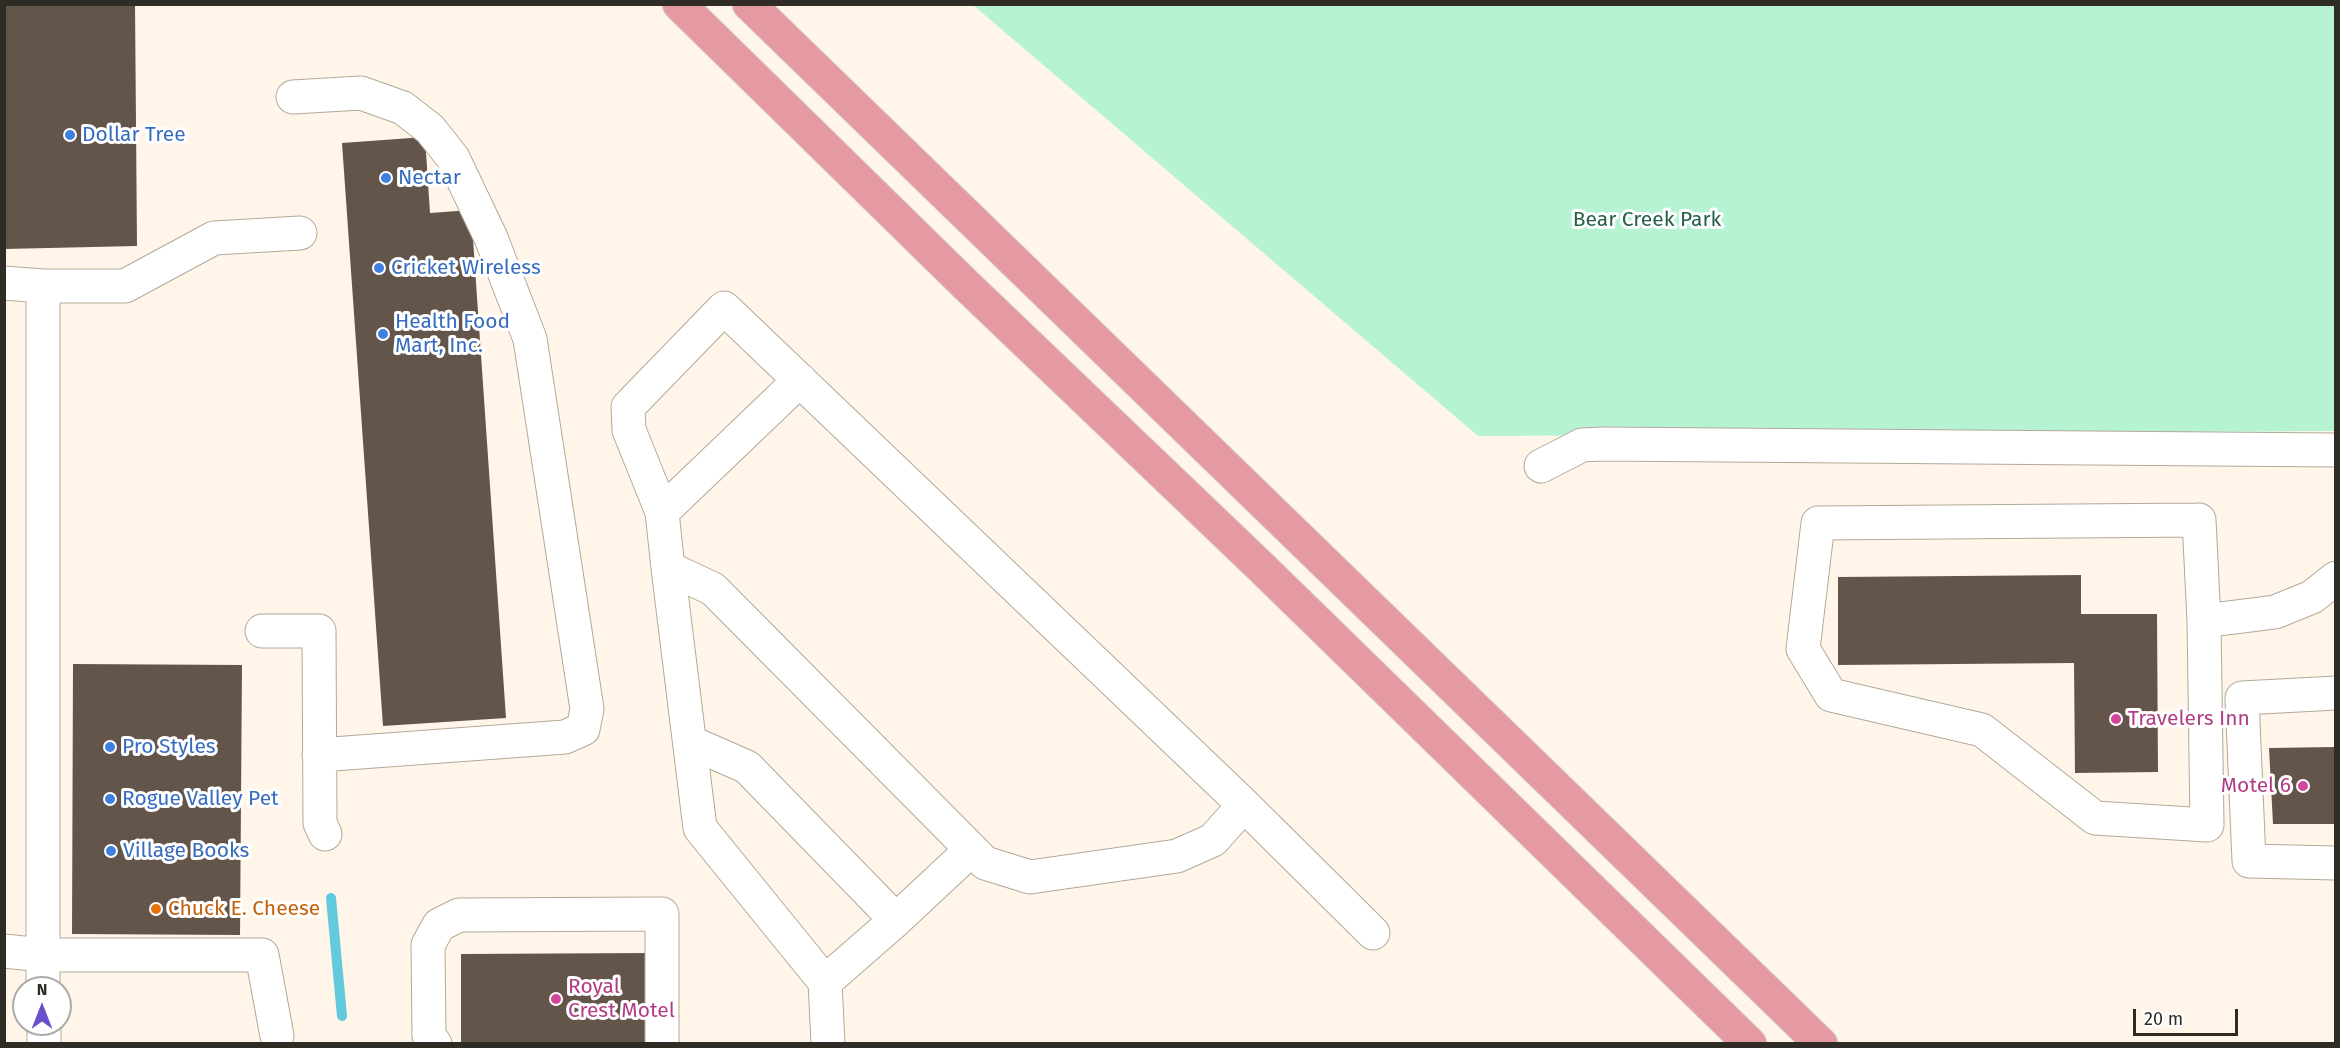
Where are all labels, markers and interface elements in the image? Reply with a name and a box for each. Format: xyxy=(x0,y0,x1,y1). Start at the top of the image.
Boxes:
place label: Dollar Tree xyxy=(82,122,186,148)
marker: Dollar Tree xyxy=(63,128,77,142)
place label: Nectar xyxy=(398,165,461,191)
marker: Nectar xyxy=(379,171,393,185)
park label: Bear Creek Park xyxy=(1573,207,1721,233)
place label: Cricket Wireless xyxy=(391,255,541,281)
marker: Cricket Wireless xyxy=(372,261,386,275)
place label: Health Food Mart, Inc. xyxy=(395,309,510,359)
marker: Health Food Mart, Inc. xyxy=(376,327,390,341)
place label: Travelers Inn xyxy=(2128,706,2250,732)
marker: Travelers Inn xyxy=(2109,712,2123,726)
place label: Pro Styles xyxy=(122,734,216,760)
marker: Pro Styles xyxy=(103,740,117,754)
place label: Motel 6 xyxy=(2221,773,2291,799)
marker: Motel 6 xyxy=(2296,779,2310,793)
place label: Rogue Valley Pet xyxy=(122,786,279,812)
marker: Rogue Valley Pet xyxy=(103,792,117,806)
place label: Village Books xyxy=(123,838,249,864)
marker: Village Books xyxy=(104,844,118,858)
place label: Chuck E. Cheese xyxy=(168,896,320,922)
marker: Chuck E. Cheese xyxy=(149,902,163,916)
place label: Royal Crest Motel xyxy=(568,974,675,1024)
north arrow xyxy=(12,976,72,1036)
text: N xyxy=(37,980,47,999)
marker: Royal Crest Motel xyxy=(549,992,563,1006)
scale bar xyxy=(2136,997,2241,1035)
text: 20 m xyxy=(2144,1008,2183,1030)

